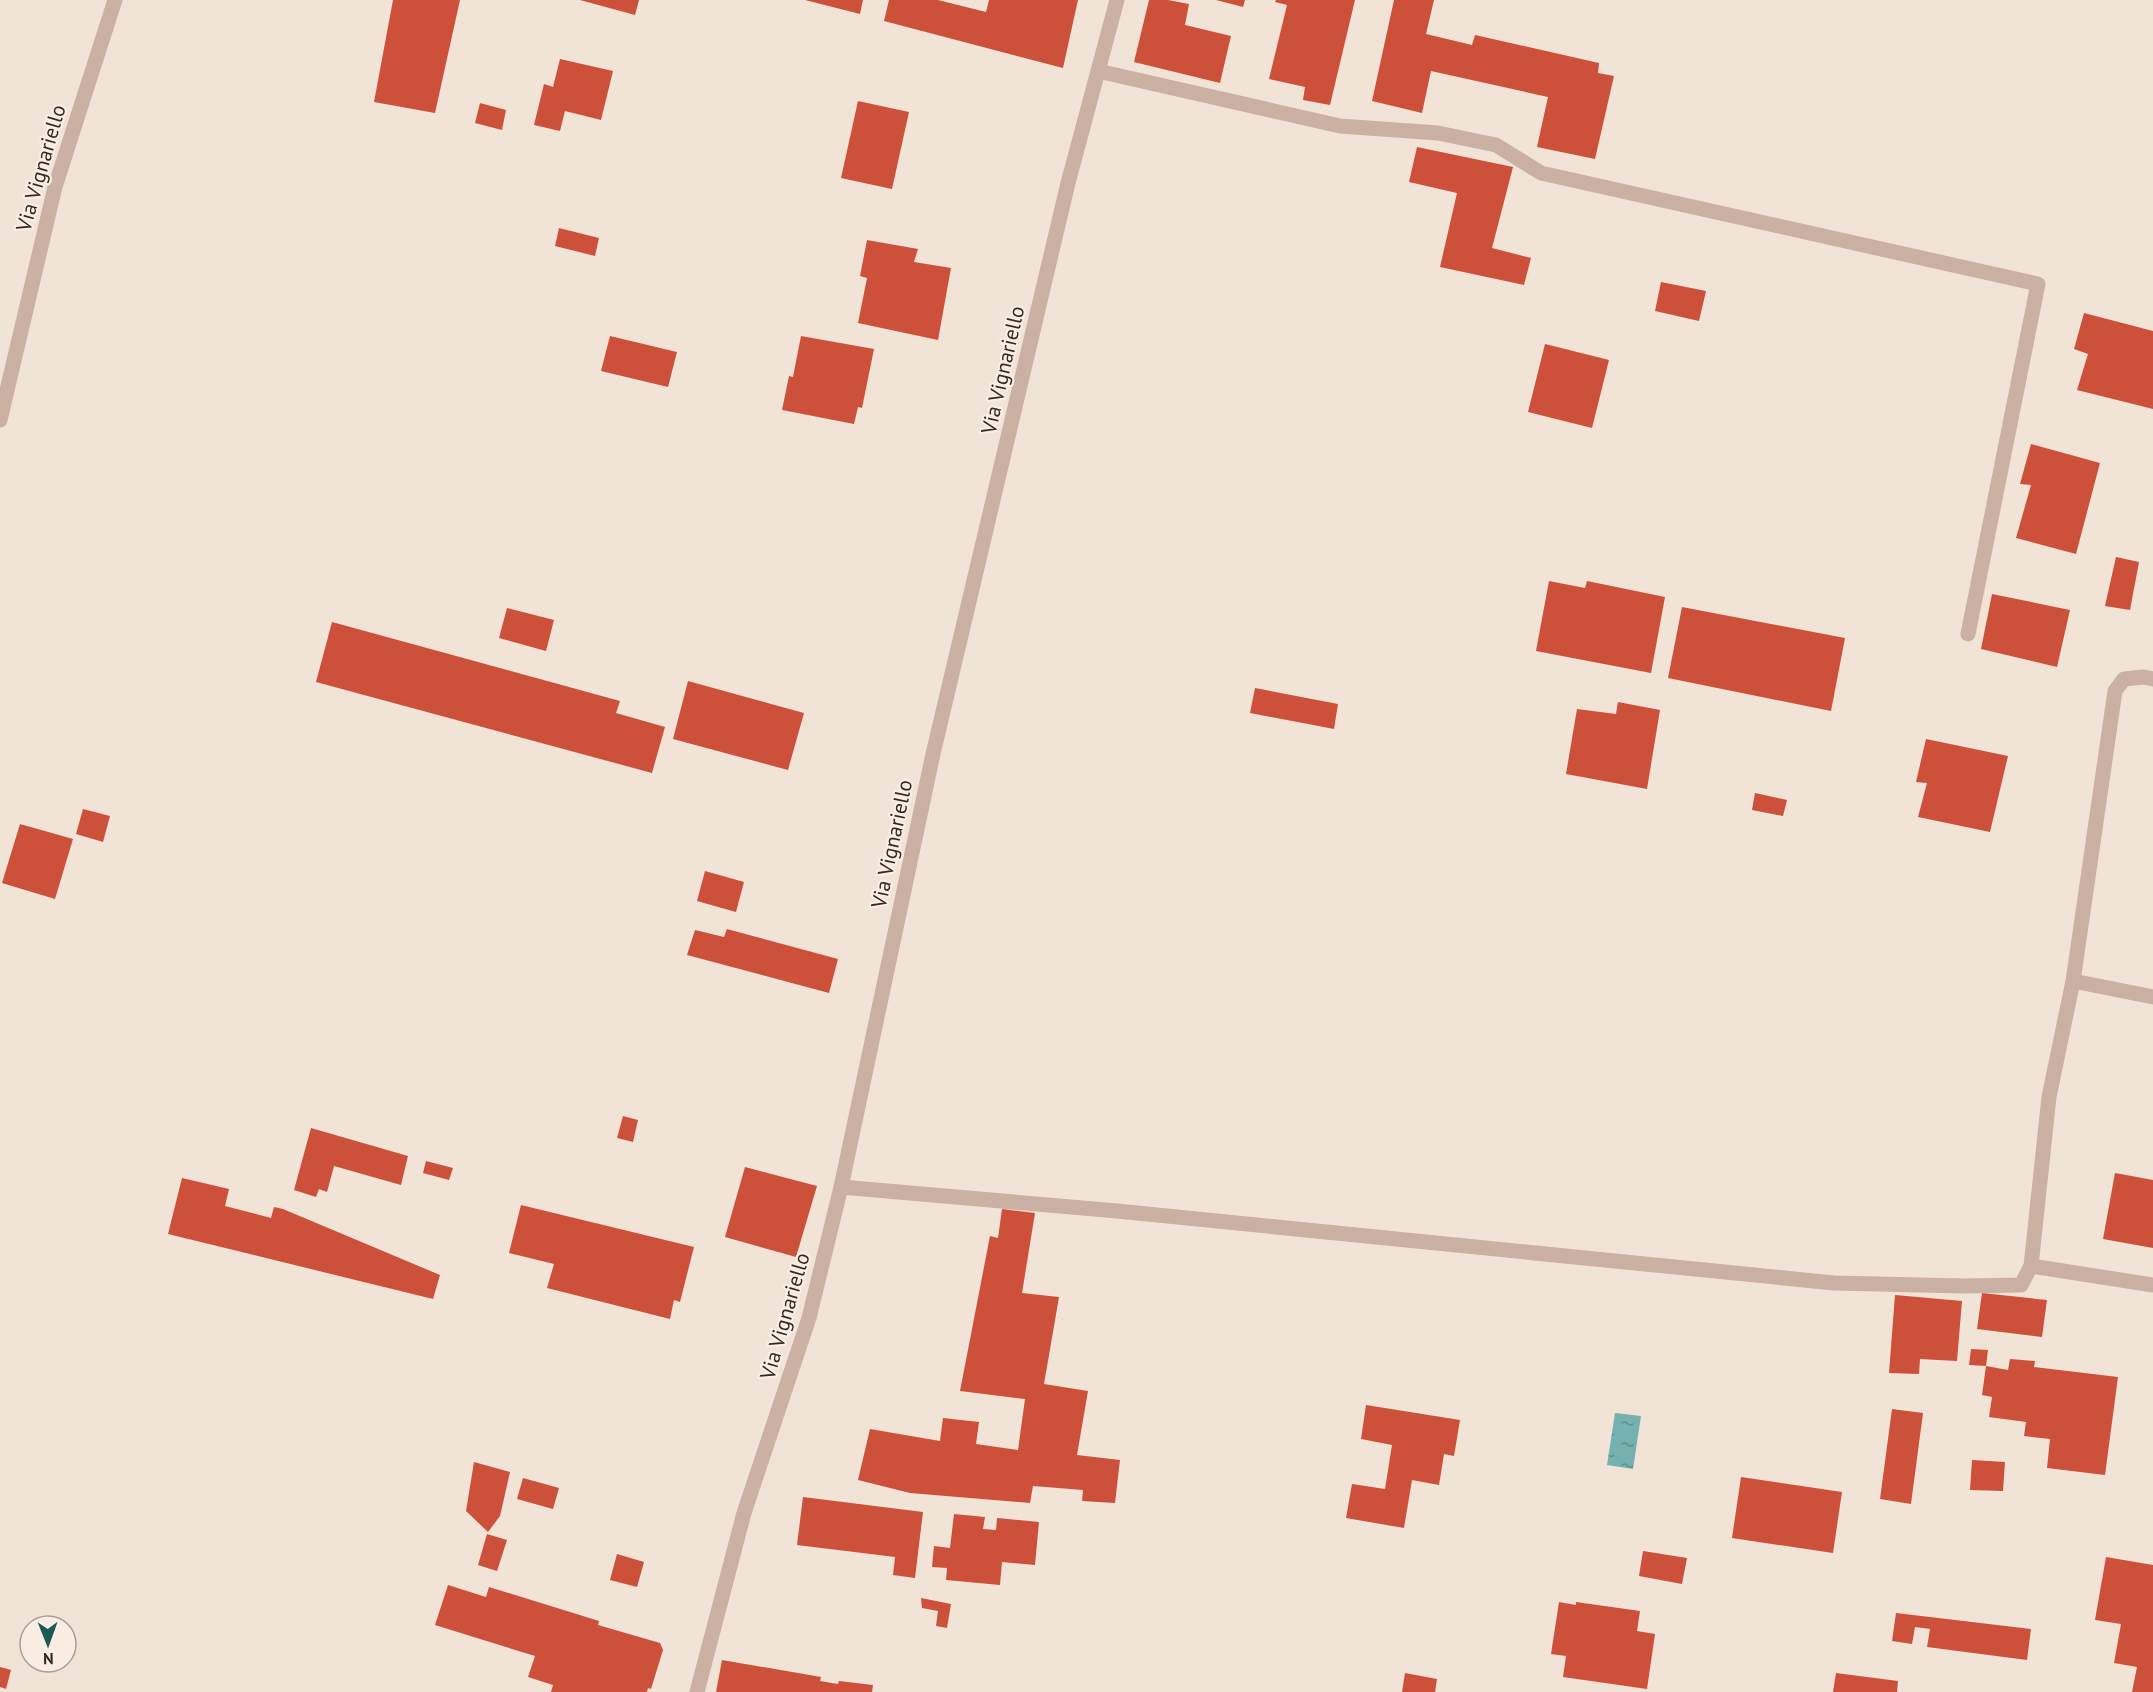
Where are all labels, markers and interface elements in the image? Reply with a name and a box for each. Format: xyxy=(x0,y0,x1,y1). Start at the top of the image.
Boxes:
street label: Via Vignariello xyxy=(9,101,72,235)
street label: Via Vignariello xyxy=(974,303,1030,438)
street label: Via Vignariello xyxy=(865,777,918,912)
street label: Via Vignariello xyxy=(753,1249,816,1383)
north arrow xyxy=(18,1614,78,1674)
text: N xyxy=(43,1649,54,1669)

